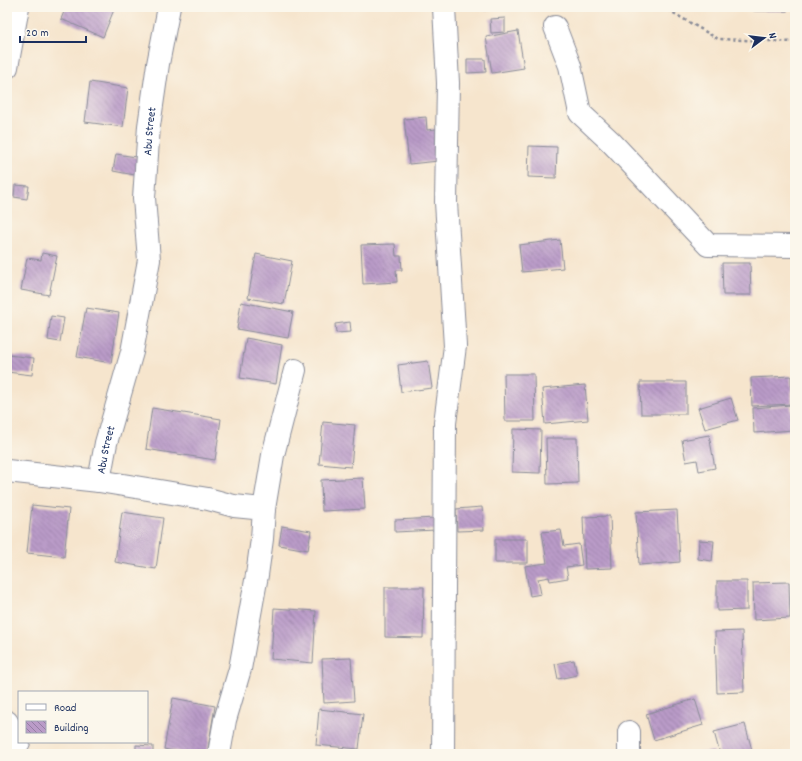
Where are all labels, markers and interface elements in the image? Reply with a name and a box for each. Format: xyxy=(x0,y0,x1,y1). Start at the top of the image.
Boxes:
scale bar xyxy=(20,18,86,44)
north arrow xyxy=(744,18,784,58)
text: 20 m xyxy=(26,25,49,42)
text: N xyxy=(763,31,780,41)
street label: Abu Street xyxy=(140,105,162,156)
street label: Abu Street xyxy=(93,423,121,475)
legend xyxy=(18,691,148,743)
text: Road xyxy=(54,700,76,717)
text: Building xyxy=(54,720,89,737)

